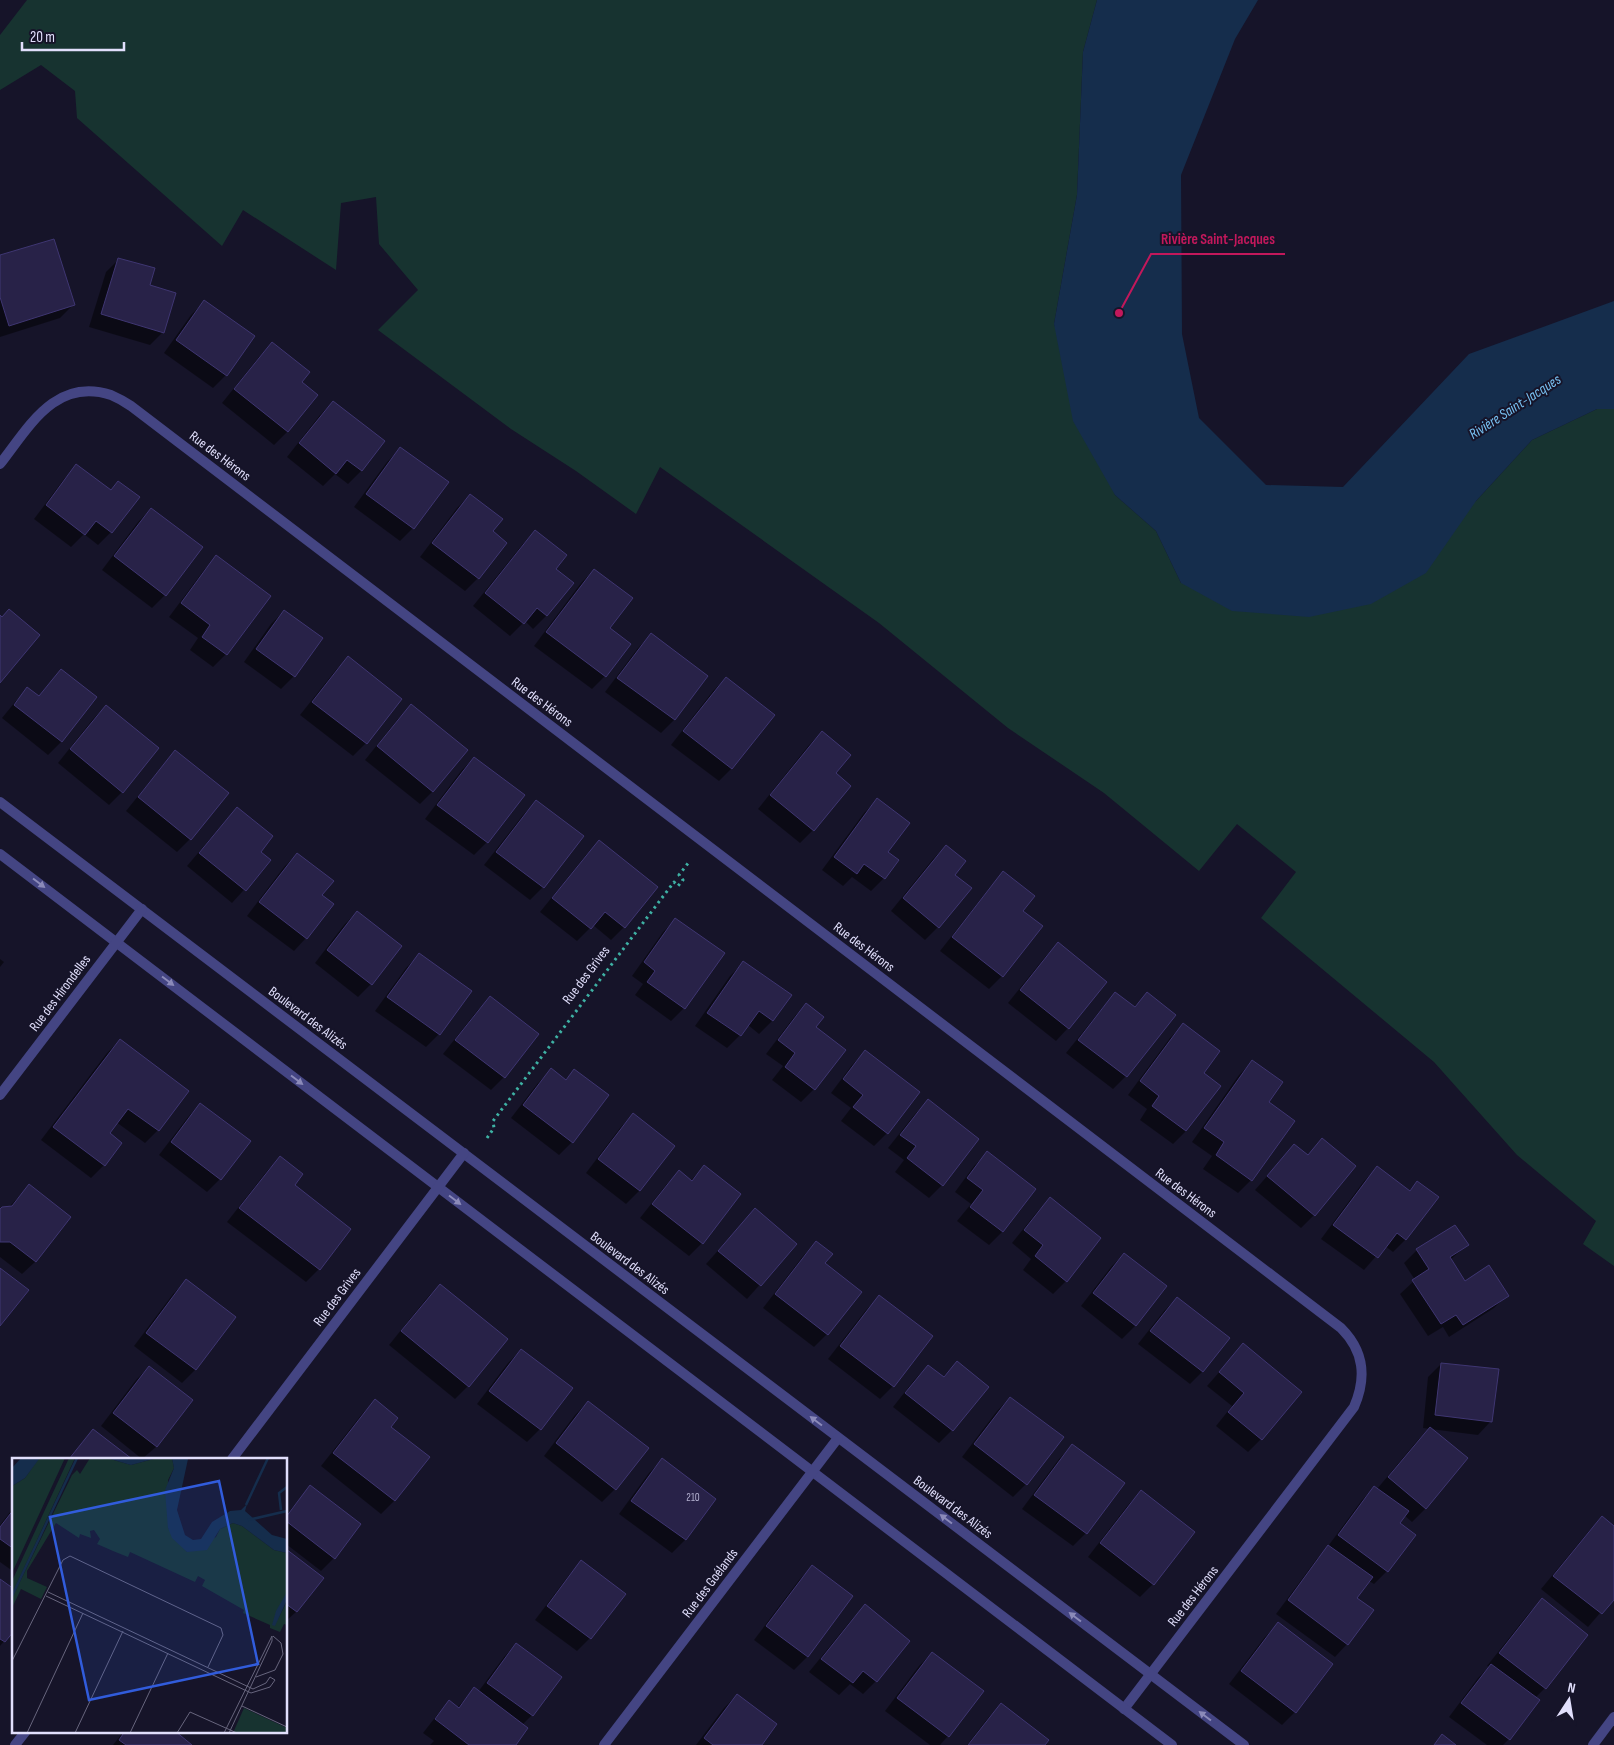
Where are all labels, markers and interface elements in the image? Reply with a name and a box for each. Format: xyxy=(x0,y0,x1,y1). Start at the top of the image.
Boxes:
scale bar xyxy=(22,20,125,52)
text: 20 m xyxy=(30,28,55,47)
callout: Rivière Saint-Jacques xyxy=(1151,224,1285,254)
text: Rivière Saint-Jacques xyxy=(1161,230,1275,249)
water label: Rivière Saint-Jacques xyxy=(1465,370,1565,444)
street label: Rue des Hérons xyxy=(186,427,254,485)
street label: Rue des Hérons xyxy=(508,673,576,731)
one-way arrow xyxy=(32,878,46,888)
street label: Rue des Hérons xyxy=(830,918,898,976)
street label: Rue des Grives xyxy=(559,943,613,1007)
street label: Rue des Hirondelles xyxy=(26,951,94,1035)
one-way arrow xyxy=(161,976,174,987)
street label: Boulevard des Alizés xyxy=(265,983,351,1053)
one-way arrow xyxy=(291,1075,304,1085)
street label: Rue des Hérons xyxy=(1152,1164,1220,1222)
one-way arrow xyxy=(448,1194,461,1205)
street label: Boulevard des Alizés xyxy=(587,1228,673,1298)
street label: Rue des Grives xyxy=(310,1265,364,1329)
one-way arrow xyxy=(810,1416,823,1427)
inset map xyxy=(12,1458,288,1732)
street label: Boulevard des Alizés xyxy=(910,1472,996,1542)
house number: 210 xyxy=(686,1491,700,1504)
one-way arrow xyxy=(940,1514,953,1525)
street label: Rue des Goélands xyxy=(678,1545,742,1621)
street label: Rue des Hérons xyxy=(1164,1562,1222,1630)
one-way arrow xyxy=(1069,1612,1082,1623)
north arrow xyxy=(1544,1675,1594,1725)
text: N xyxy=(1566,1679,1577,1697)
one-way arrow xyxy=(1199,1710,1212,1721)

